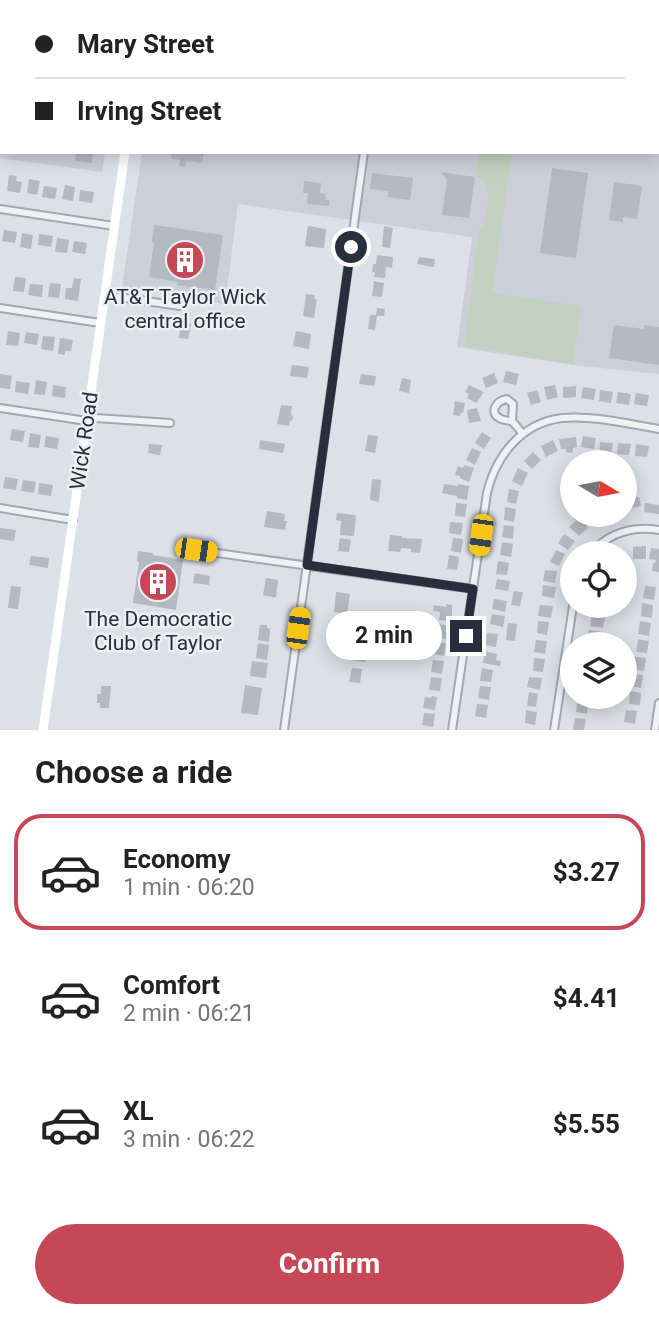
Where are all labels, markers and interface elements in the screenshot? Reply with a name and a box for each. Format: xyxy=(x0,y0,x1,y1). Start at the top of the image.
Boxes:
text: Mary Street xyxy=(77,29,214,59)
text: Irving Street xyxy=(77,96,221,126)
route start xyxy=(335,231,367,263)
building icon: AT&T Taylor Wick central office xyxy=(164,239,206,281)
place label: AT&T Taylor Wick central office xyxy=(104,285,266,333)
street label: Wick Road xyxy=(65,390,103,492)
north arrow xyxy=(560,450,637,527)
map controls xyxy=(560,450,637,709)
car xyxy=(468,513,495,557)
car xyxy=(174,537,219,563)
button: locate xyxy=(560,541,637,618)
building icon: The Democratic Club of Taylor xyxy=(137,561,179,603)
car xyxy=(285,606,312,650)
place label: The Democratic Club of Taylor xyxy=(84,607,232,655)
callout: 2 min xyxy=(326,612,442,660)
route end xyxy=(450,620,482,652)
text: 2 min xyxy=(355,622,413,649)
button: layers xyxy=(560,632,637,709)
text: Choose a ride xyxy=(35,753,232,791)
icon: car xyxy=(39,841,102,904)
text: Economy xyxy=(123,844,230,874)
text: $3.27 xyxy=(553,857,620,887)
text: 1 min · 06:20 xyxy=(123,874,255,901)
icon: car xyxy=(39,967,102,1030)
text: Comfort xyxy=(123,970,220,1000)
text: $4.41 xyxy=(553,983,620,1013)
text: 2 min · 06:21 xyxy=(123,1000,255,1027)
icon: car xyxy=(39,1093,102,1156)
text: XL xyxy=(123,1096,154,1126)
text: $5.55 xyxy=(553,1109,620,1139)
text: 3 min · 06:22 xyxy=(123,1126,255,1153)
button: Confirm xyxy=(35,1224,624,1304)

